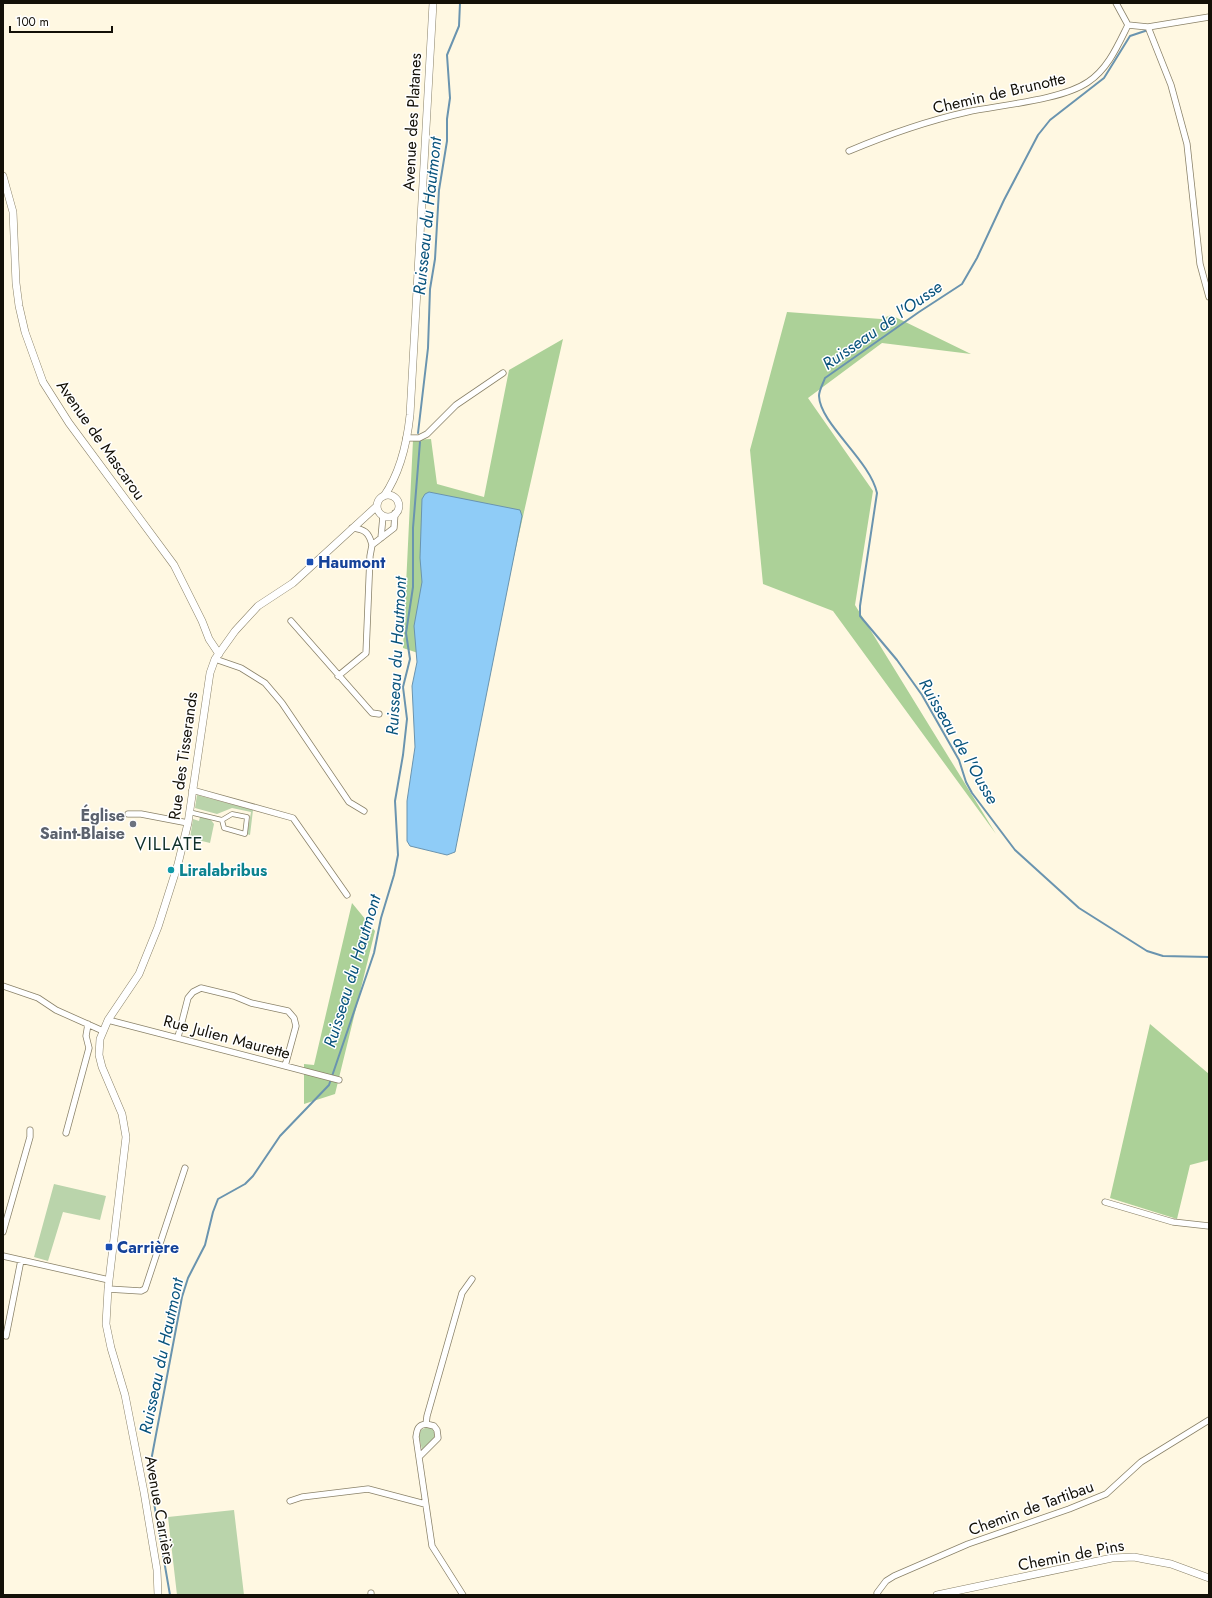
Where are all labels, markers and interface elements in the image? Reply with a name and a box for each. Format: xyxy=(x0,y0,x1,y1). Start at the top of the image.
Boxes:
scale bar xyxy=(10,8,112,34)
text: 100 m xyxy=(16,13,49,31)
street label: Avenue des Platanes xyxy=(397,52,427,192)
street label: Chemin de Brunotte xyxy=(930,67,1068,119)
water label: Ruisseau du Hautmont xyxy=(407,135,447,296)
water label: Ruisseau de l'Ousse xyxy=(817,274,947,375)
street label: Avenue de Mascarou xyxy=(51,375,151,505)
place label: Haumont xyxy=(318,551,386,574)
marker: Haumont xyxy=(305,557,315,567)
water label: Ruisseau du Hautmont xyxy=(380,575,412,736)
water label: Ruisseau de l'Ousse xyxy=(913,674,1005,809)
street label: Rue des Tisserands xyxy=(163,691,203,821)
place label: Église Saint-Blaise xyxy=(40,804,125,845)
marker: Église Saint-Blaise xyxy=(128,819,138,829)
district label: VILLATE xyxy=(135,831,203,857)
place label: Liralabribus xyxy=(179,859,267,882)
marker: Liralabribus xyxy=(166,865,176,875)
water label: Ruisseau du Hautmont xyxy=(317,891,387,1050)
street label: Rue Julien Maurette xyxy=(161,1009,293,1065)
place label: Carrière xyxy=(117,1236,179,1259)
marker: Carrière xyxy=(104,1242,114,1252)
water label: Ruisseau du Hautmont xyxy=(133,1275,189,1436)
street label: Avenue Carrière xyxy=(139,1454,181,1566)
street label: Chemin de Tartibau xyxy=(965,1475,1097,1541)
street label: Chemin de Pins xyxy=(1016,1533,1126,1577)

